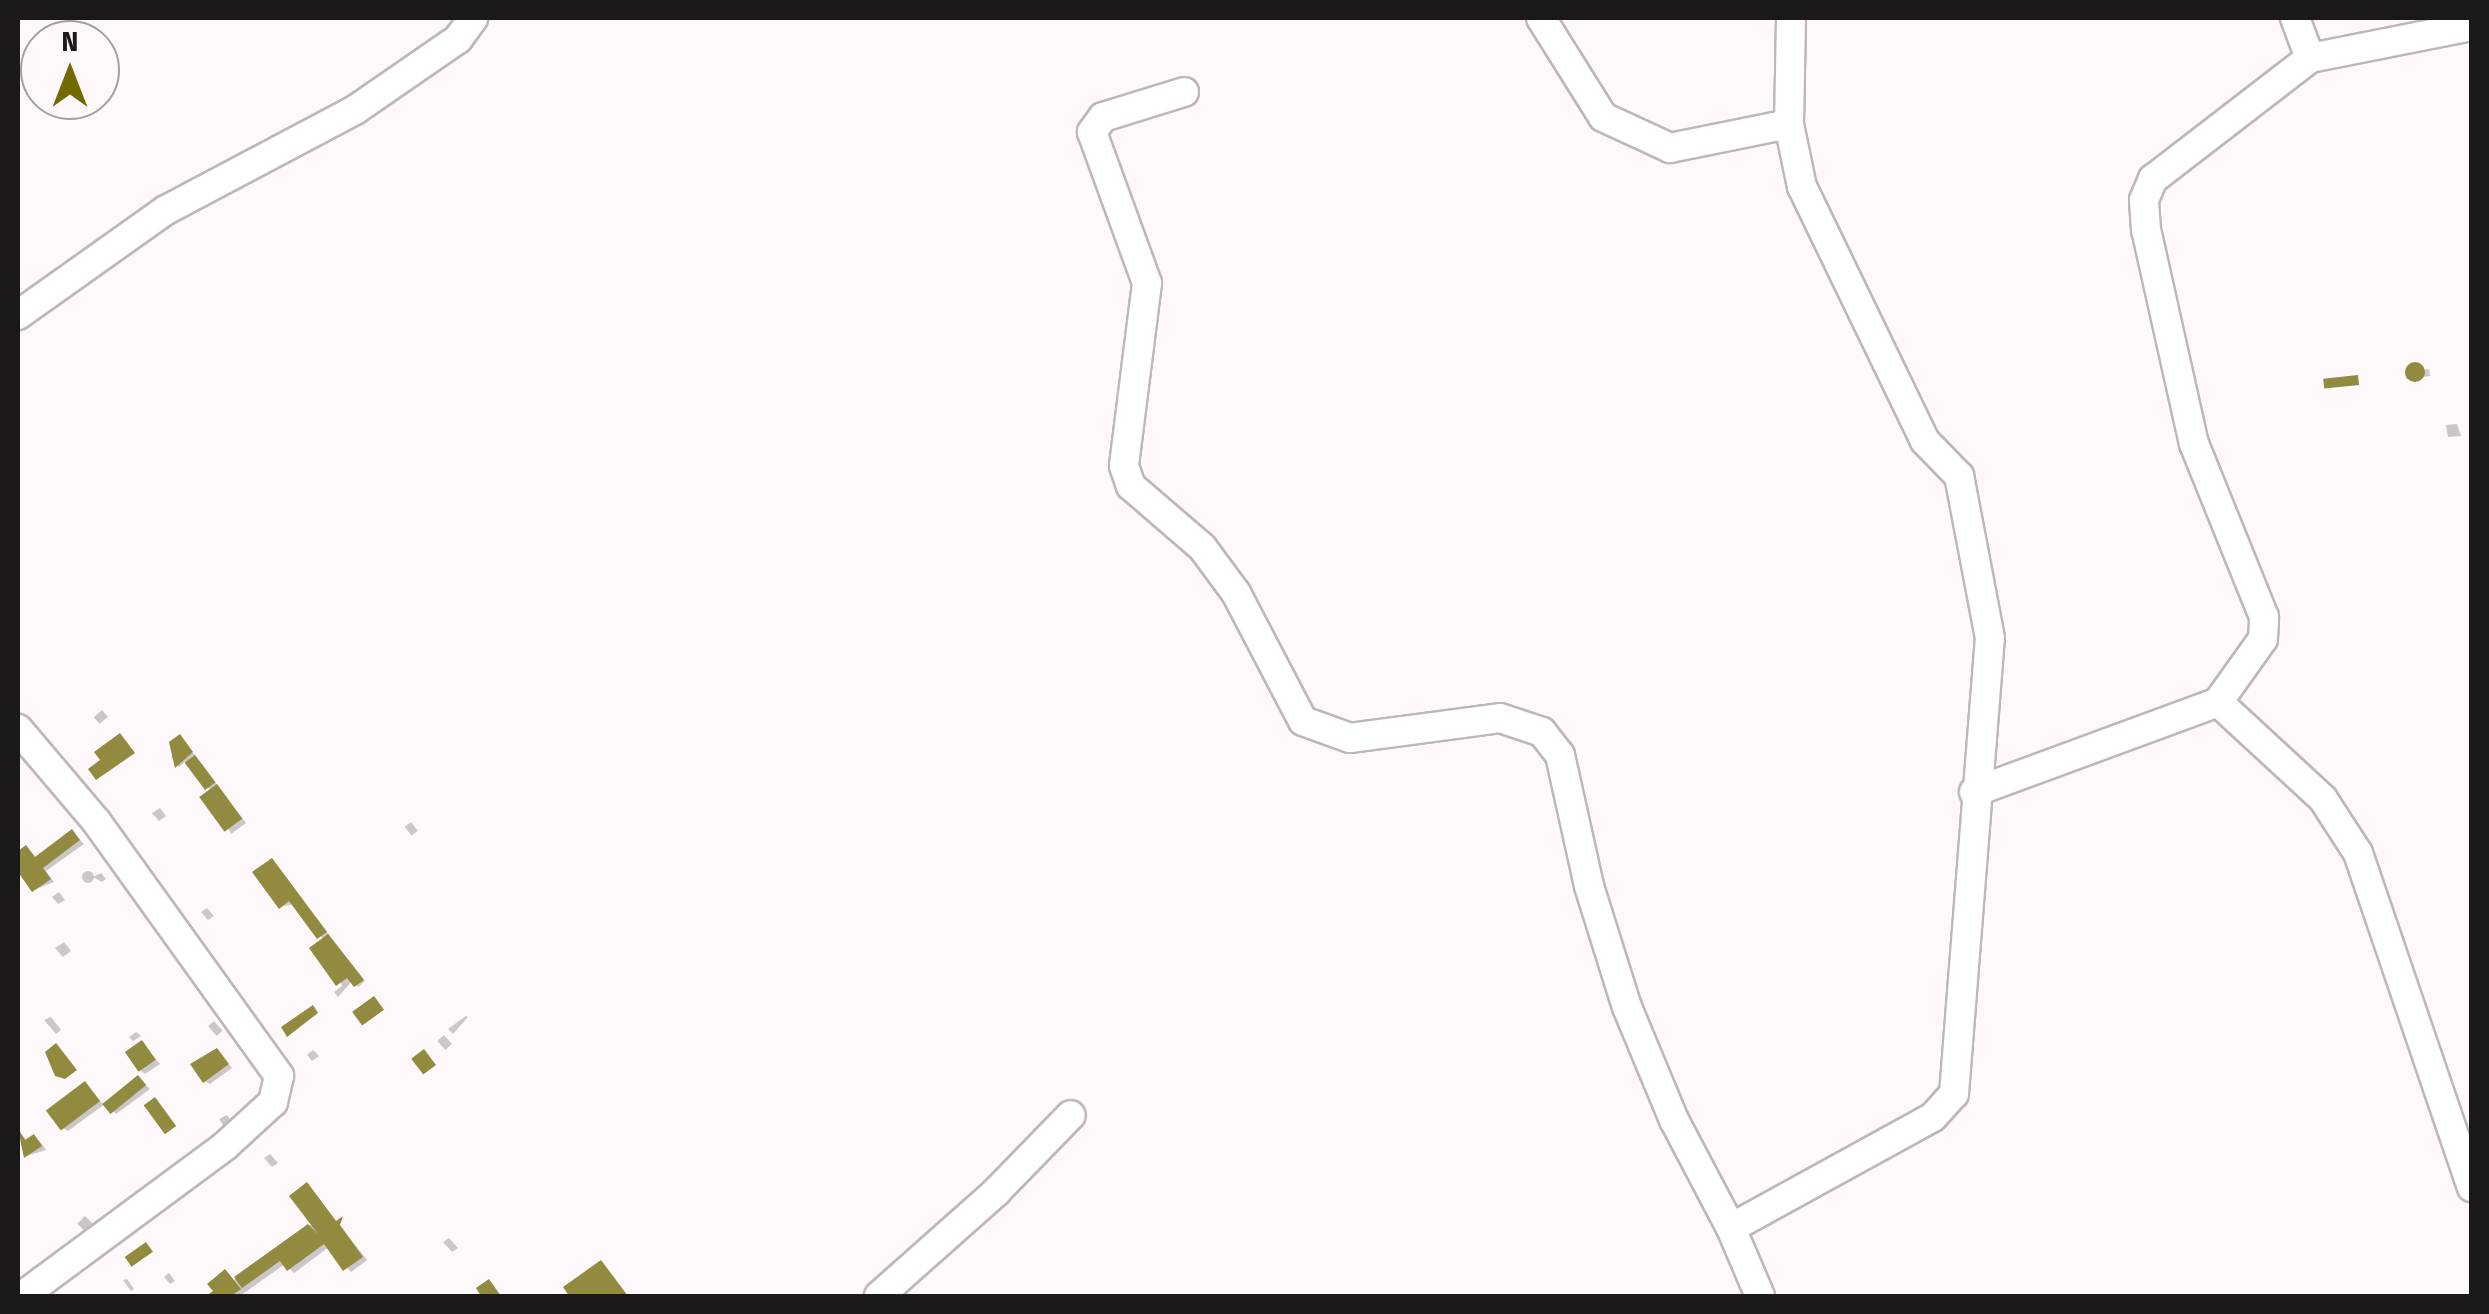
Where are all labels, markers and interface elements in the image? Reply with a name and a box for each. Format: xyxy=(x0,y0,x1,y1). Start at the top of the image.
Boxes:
north arrow xyxy=(20,20,120,120)
text: N xyxy=(62,25,78,58)

